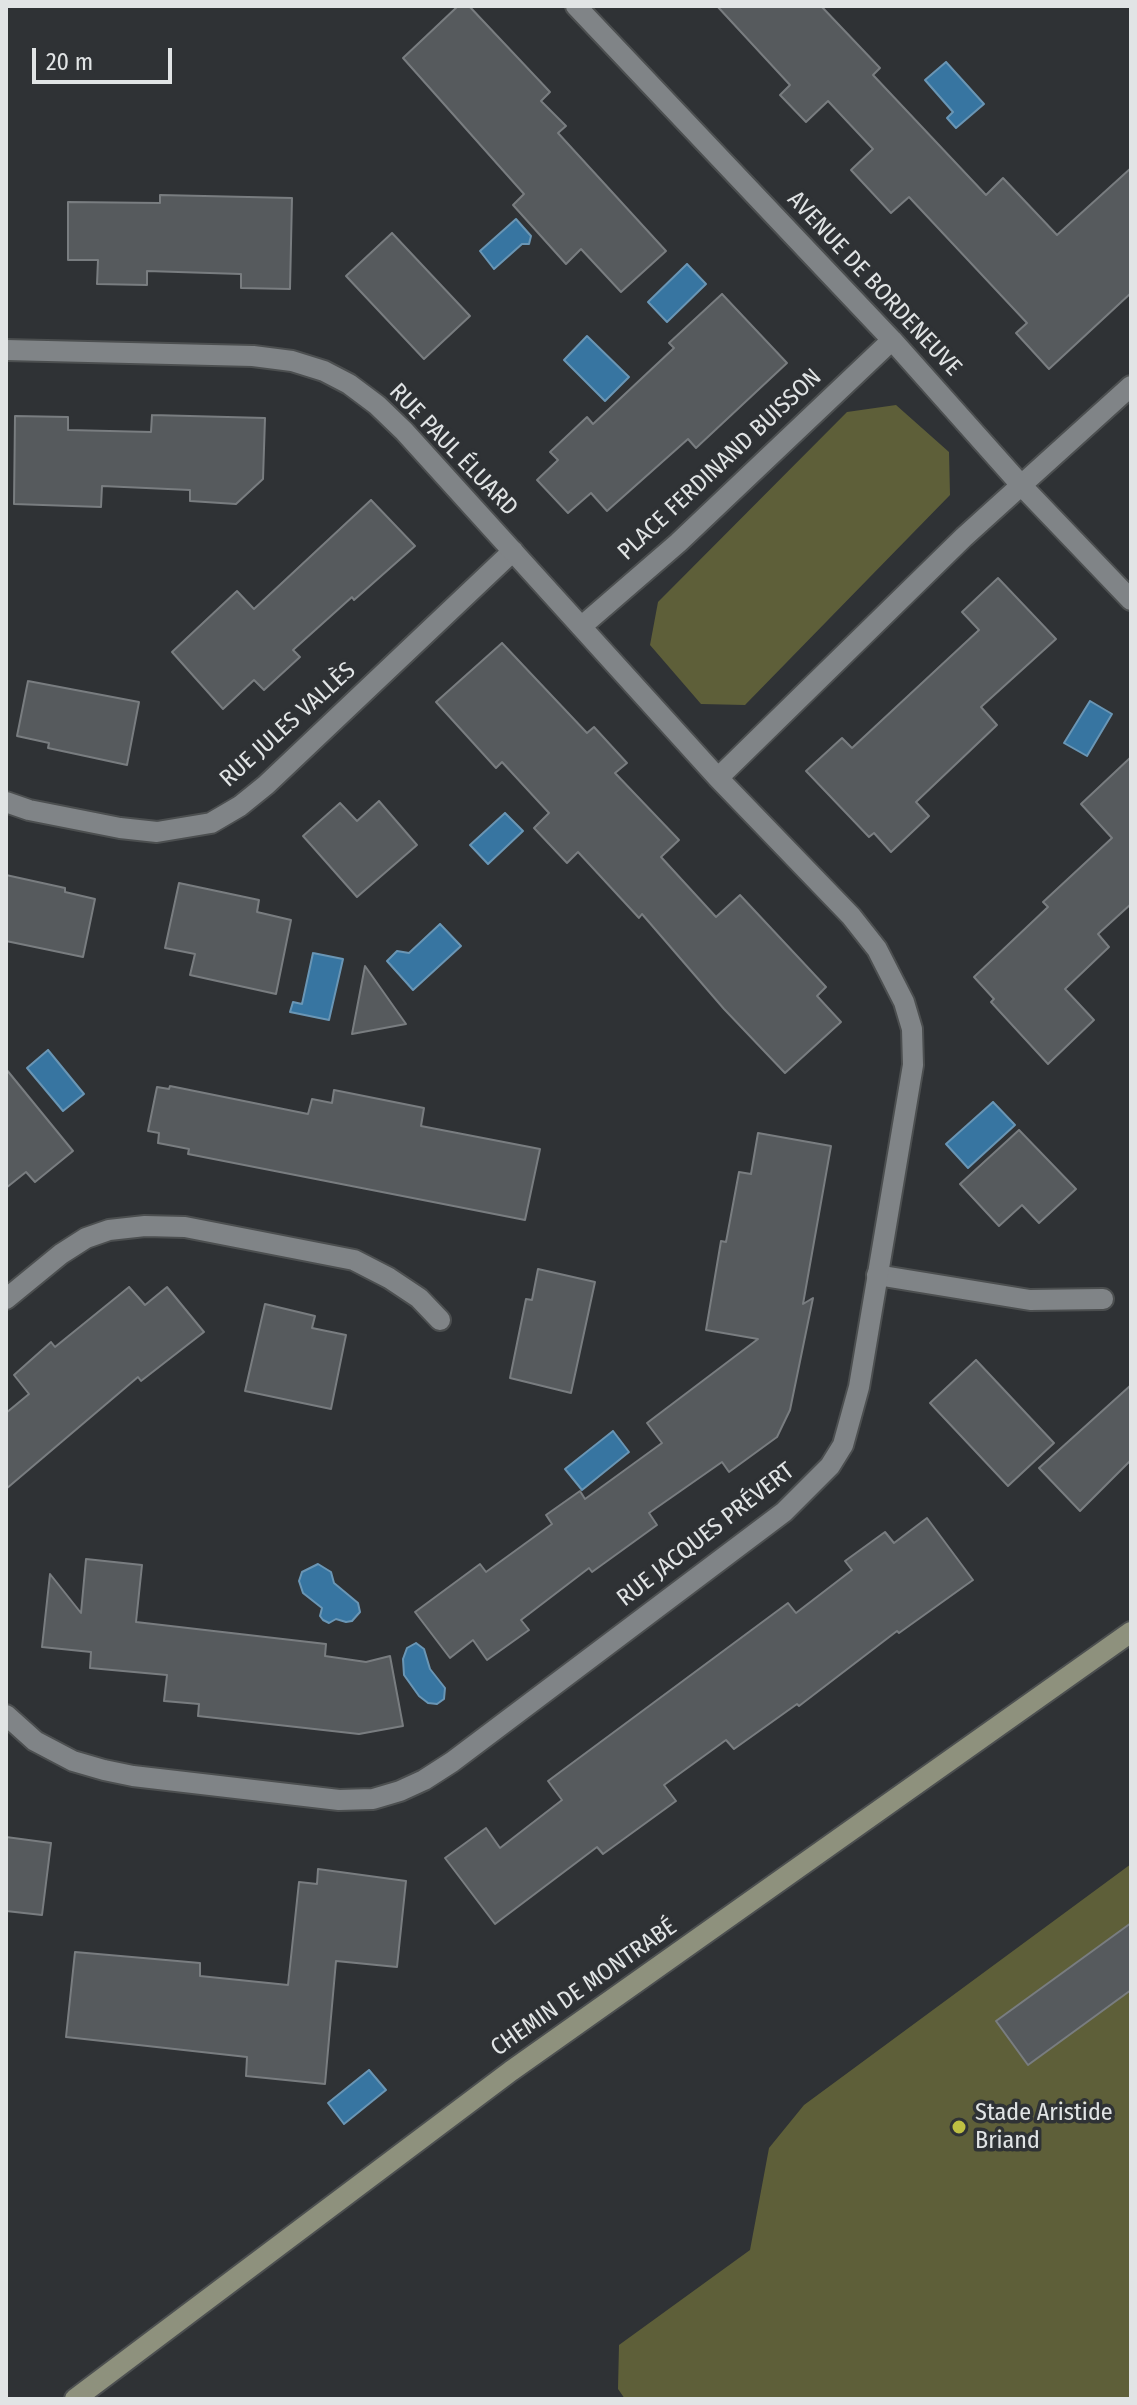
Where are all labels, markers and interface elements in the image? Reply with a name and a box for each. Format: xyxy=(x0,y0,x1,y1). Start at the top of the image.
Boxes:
scale bar xyxy=(36,32,176,82)
text: 20 m xyxy=(46,48,93,76)
street label: AVENUE DE BORDENEUVE xyxy=(781,186,967,382)
street label: PLACE FERDINAND BUISSON xyxy=(612,363,828,567)
street label: RUE PAUL ÉLUARD xyxy=(383,378,523,522)
street label: RUE JULES VALLÈS xyxy=(214,657,362,793)
street label: RUE JACQUES PRÉVERT xyxy=(612,1457,800,1613)
street label: CHEMIN DE MONTRABÉ xyxy=(486,1913,682,2063)
place label: Stade Aristide Briand xyxy=(975,2099,1113,2155)
marker: Stade Aristide Briand xyxy=(950,2118,968,2136)

